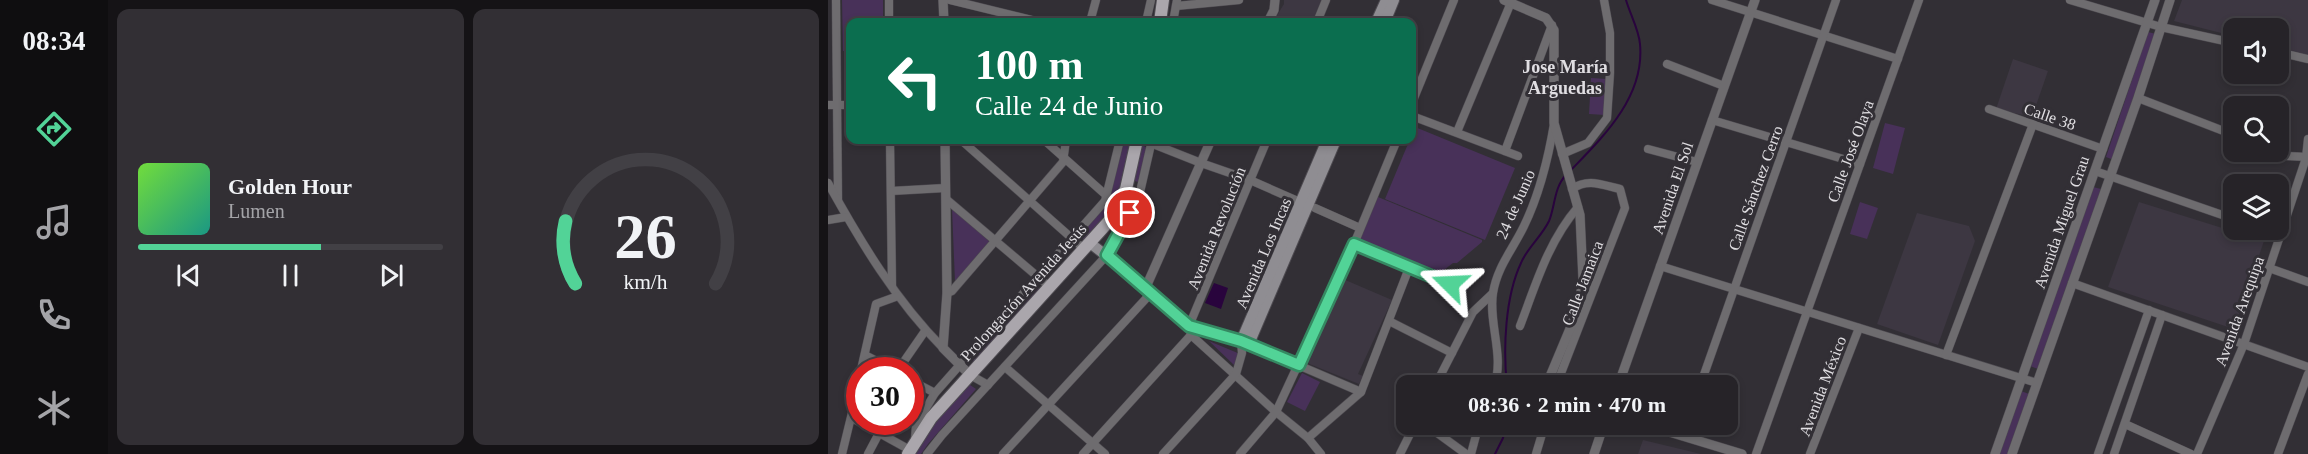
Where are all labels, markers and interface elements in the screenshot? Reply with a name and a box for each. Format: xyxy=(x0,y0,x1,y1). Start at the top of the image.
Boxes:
map controls xyxy=(2223,18,2289,240)
button: sound xyxy=(2223,18,2289,84)
text: 08:34 xyxy=(23,26,86,56)
icon: left xyxy=(876,42,954,120)
text: 100 m xyxy=(975,42,1084,88)
district label: Jose María Arguedas xyxy=(1522,57,1608,98)
text: Calle 24 de Junio xyxy=(975,91,1163,121)
button: search xyxy=(2223,96,2289,162)
street label: Calle José Olaya xyxy=(1824,98,1878,205)
street label: Calle 38 xyxy=(2022,100,2078,133)
icon: directions xyxy=(33,108,75,150)
street label: Calle Sánchez Cerro xyxy=(1725,123,1786,253)
street label: Avenida El Sol xyxy=(1649,139,1696,237)
street label: Avenida Miguel Grau xyxy=(2031,154,2093,291)
street label: Avenida Revolución xyxy=(1184,164,1249,292)
street label: 24 de Junio xyxy=(1493,167,1538,241)
text: Golden Hour xyxy=(228,174,352,199)
button: layers xyxy=(2223,174,2289,240)
pin xyxy=(1104,187,1155,238)
street label: Avenida Los Incas xyxy=(1232,195,1294,311)
icon: arrive xyxy=(1113,196,1146,229)
text: Lumen xyxy=(228,200,285,222)
icon: music xyxy=(33,201,75,243)
text: 26 xyxy=(615,202,677,271)
street label: Prolongación Avenida Jesús xyxy=(957,220,1090,365)
street label: Calle Jamaica xyxy=(1559,238,1606,328)
position arrow xyxy=(1418,252,1482,316)
street label: Avenida Arequipa xyxy=(2212,254,2268,369)
icon: previous xyxy=(172,259,205,292)
icon: pause xyxy=(274,259,307,292)
icon: next xyxy=(375,259,408,292)
text: km/h xyxy=(624,270,668,294)
icon: phone xyxy=(33,294,75,336)
street label: Avenida México xyxy=(1796,334,1849,439)
speed limit sign: 30 xyxy=(846,357,924,435)
icon: climate xyxy=(33,387,75,429)
text: 08:36 · 2 min · 470 m xyxy=(1468,392,1666,417)

